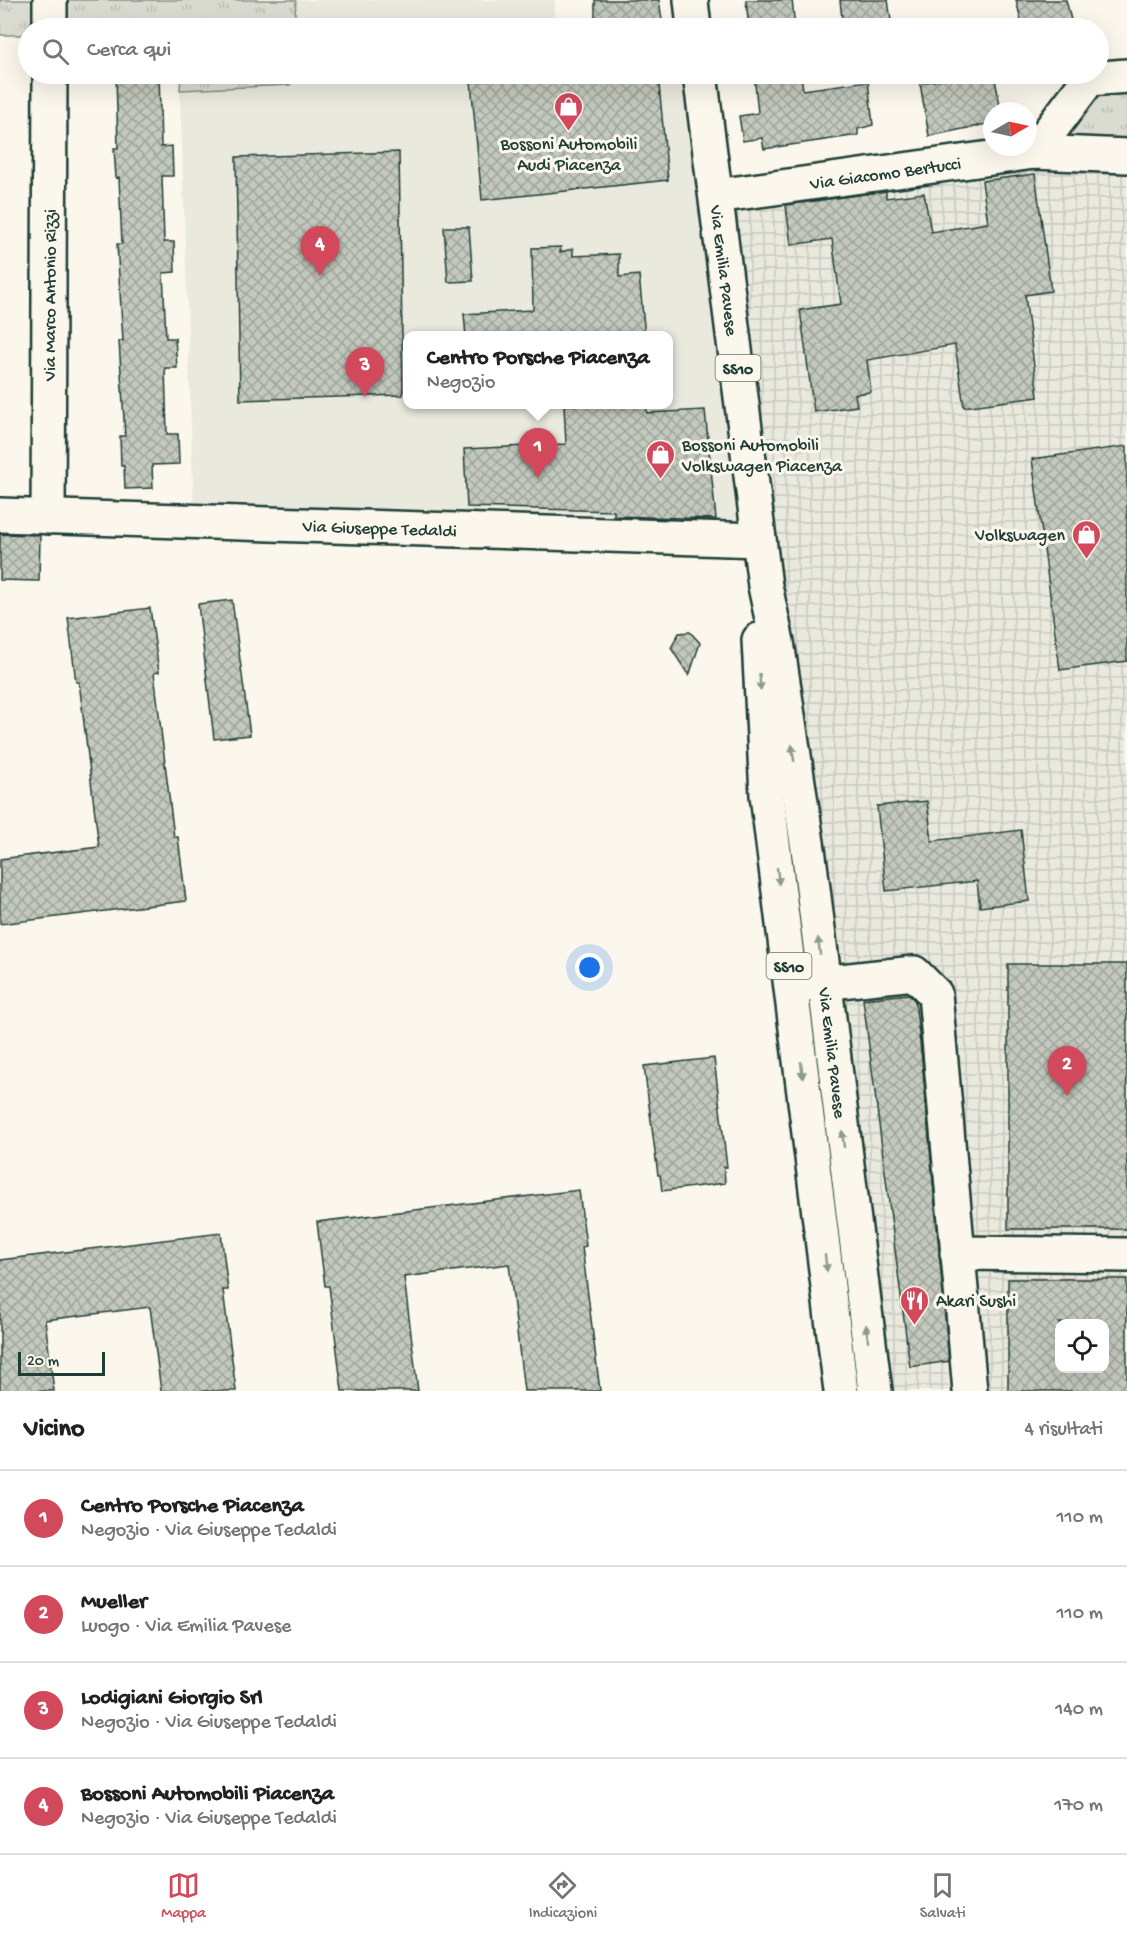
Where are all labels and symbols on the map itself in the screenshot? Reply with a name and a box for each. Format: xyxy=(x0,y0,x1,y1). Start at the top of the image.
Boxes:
shop icon: Bossoni Automobili Audi Piacenza xyxy=(553,90,585,132)
north arrow xyxy=(983,102,1037,156)
place label: Bossoni Automobili Audi Piacenza xyxy=(499,135,638,177)
street label: Via Giacomo Bertucci xyxy=(808,154,963,196)
street label: Via Emilia Pavese xyxy=(704,203,741,338)
street label: Via Marco Antonio Rizzi xyxy=(41,209,62,382)
pin: 4 xyxy=(300,226,340,276)
pin: 3 xyxy=(346,348,385,397)
road number: SS10 xyxy=(716,355,760,381)
pin: 1 xyxy=(518,428,558,478)
place label: Bossoni Automobili Volkswagen Piacenza xyxy=(681,436,843,478)
shop icon: Bossoni Automobili Volkswagen Piacenza xyxy=(645,438,677,480)
street label: Via Giuseppe Tedaldi xyxy=(301,517,457,543)
shop icon: Volkswagen xyxy=(1070,518,1102,560)
place label: Volkswagen xyxy=(974,526,1065,547)
one-way arrow xyxy=(755,673,764,692)
one-way arrow xyxy=(789,743,798,762)
one-way arrow xyxy=(773,867,782,886)
one-way arrow xyxy=(815,936,824,955)
your location xyxy=(575,953,604,982)
road number: SS10 xyxy=(766,953,812,979)
street label: Via Emilia Pavese xyxy=(812,986,849,1120)
pin: 2 xyxy=(1048,1046,1086,1096)
one-way arrow xyxy=(798,1060,807,1079)
one-way arrow xyxy=(838,1130,848,1149)
one-way arrow xyxy=(822,1254,831,1273)
restaurant icon: Akari Sushi xyxy=(899,1284,931,1326)
place label: Akari Sushi xyxy=(936,1292,1016,1313)
one-way arrow xyxy=(863,1323,872,1342)
scale bar xyxy=(18,1349,105,1376)

